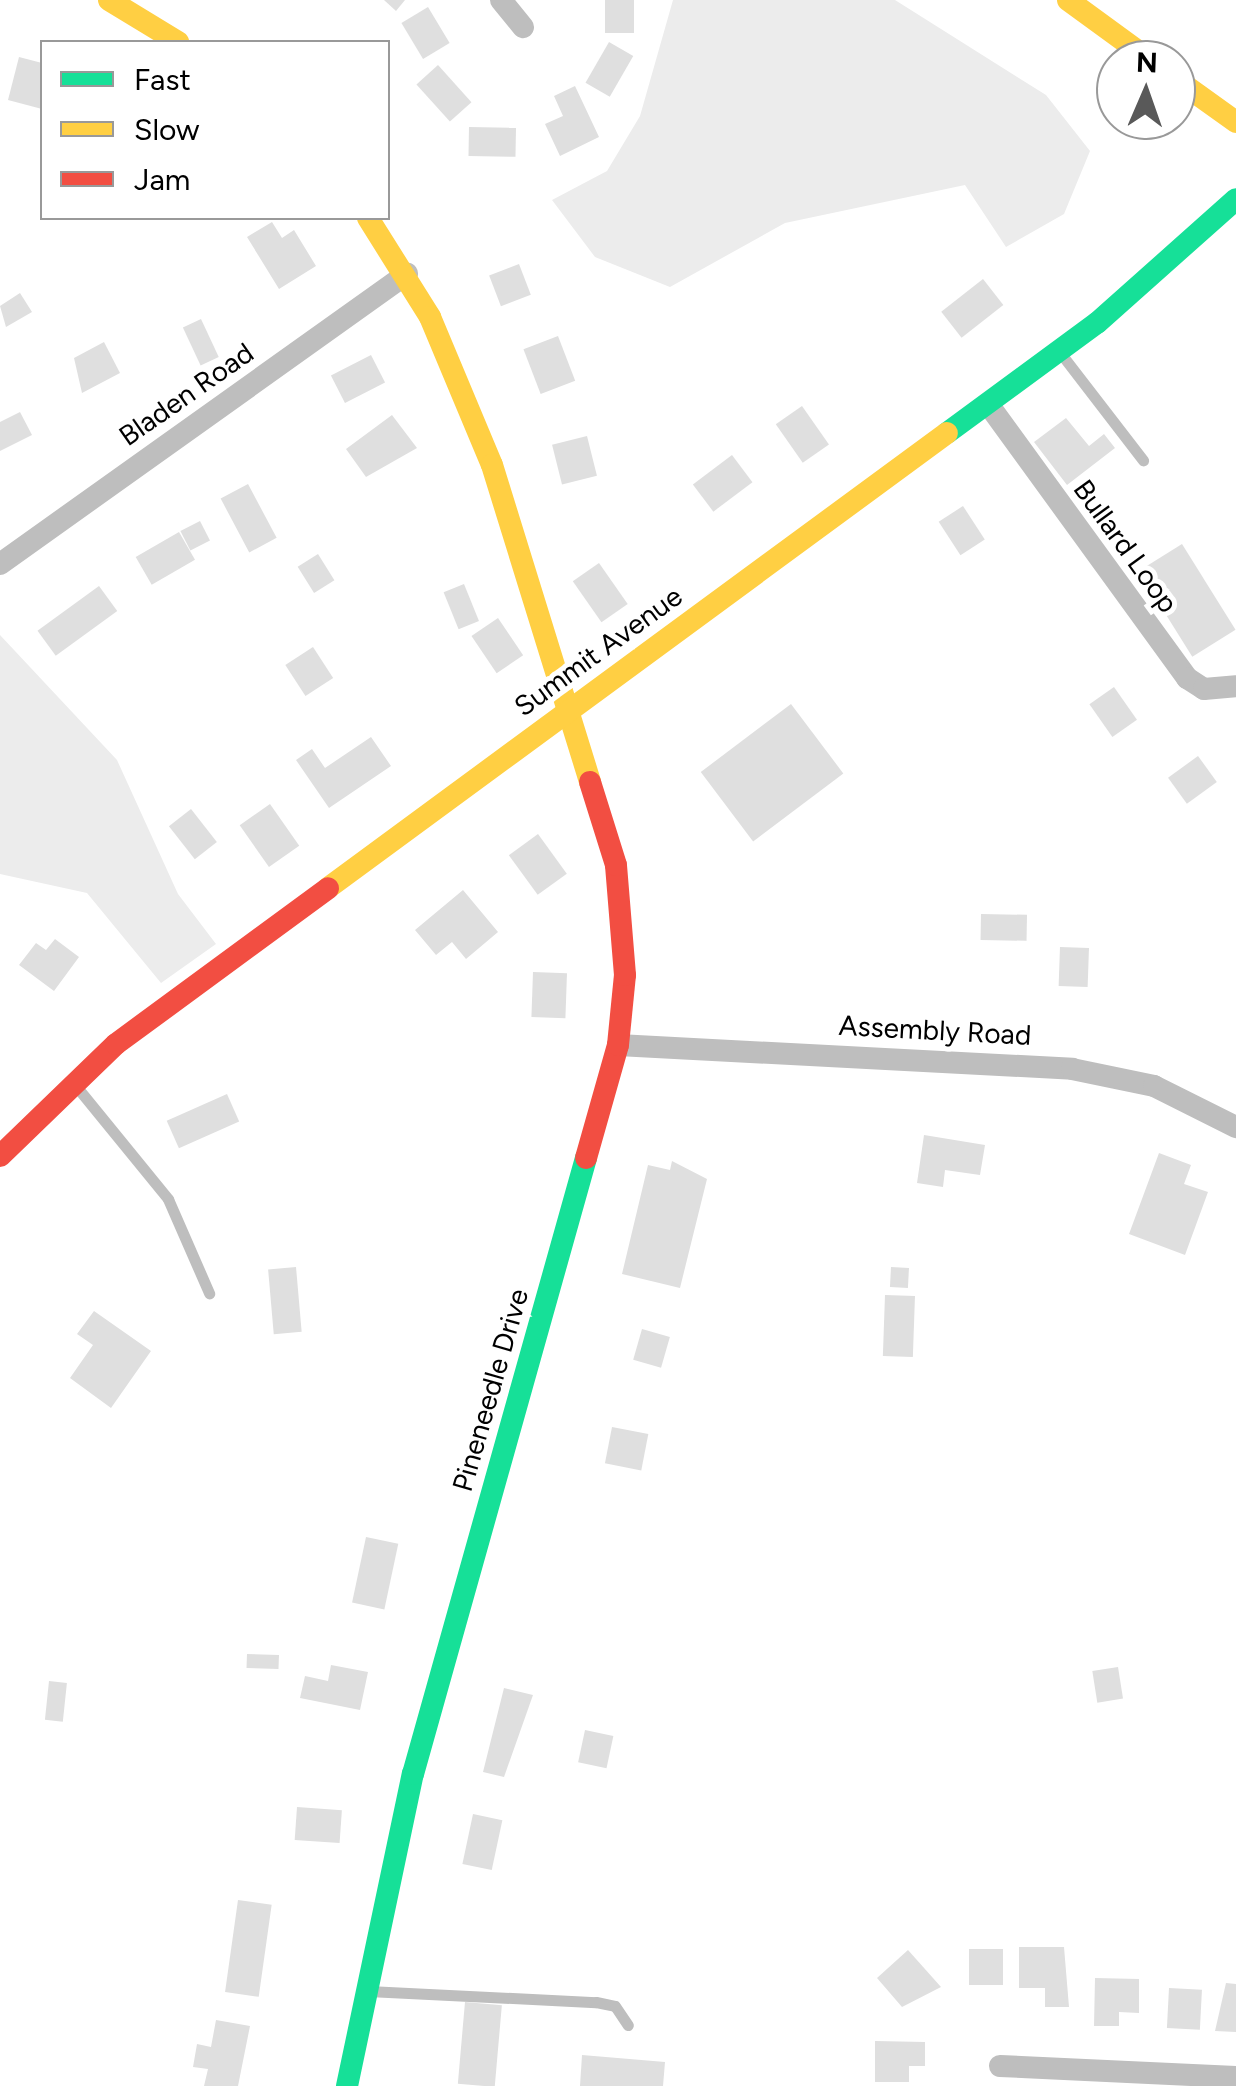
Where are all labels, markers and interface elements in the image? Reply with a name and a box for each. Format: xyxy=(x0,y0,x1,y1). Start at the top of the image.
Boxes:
legend xyxy=(40,40,390,220)
north arrow xyxy=(1096,40,1196,140)
text: N xyxy=(1136,45,1158,79)
text: Fast xyxy=(134,61,191,98)
text: Slow xyxy=(134,111,200,148)
text: Jam xyxy=(134,161,190,198)
street label: Bladen Road xyxy=(112,335,260,453)
street label: Bullard Loop xyxy=(1067,473,1185,619)
street label: Summit Avenue xyxy=(508,579,688,723)
street label: Assembly Road xyxy=(838,1008,1032,1052)
street label: Pineneedle Drive xyxy=(445,1285,535,1495)

